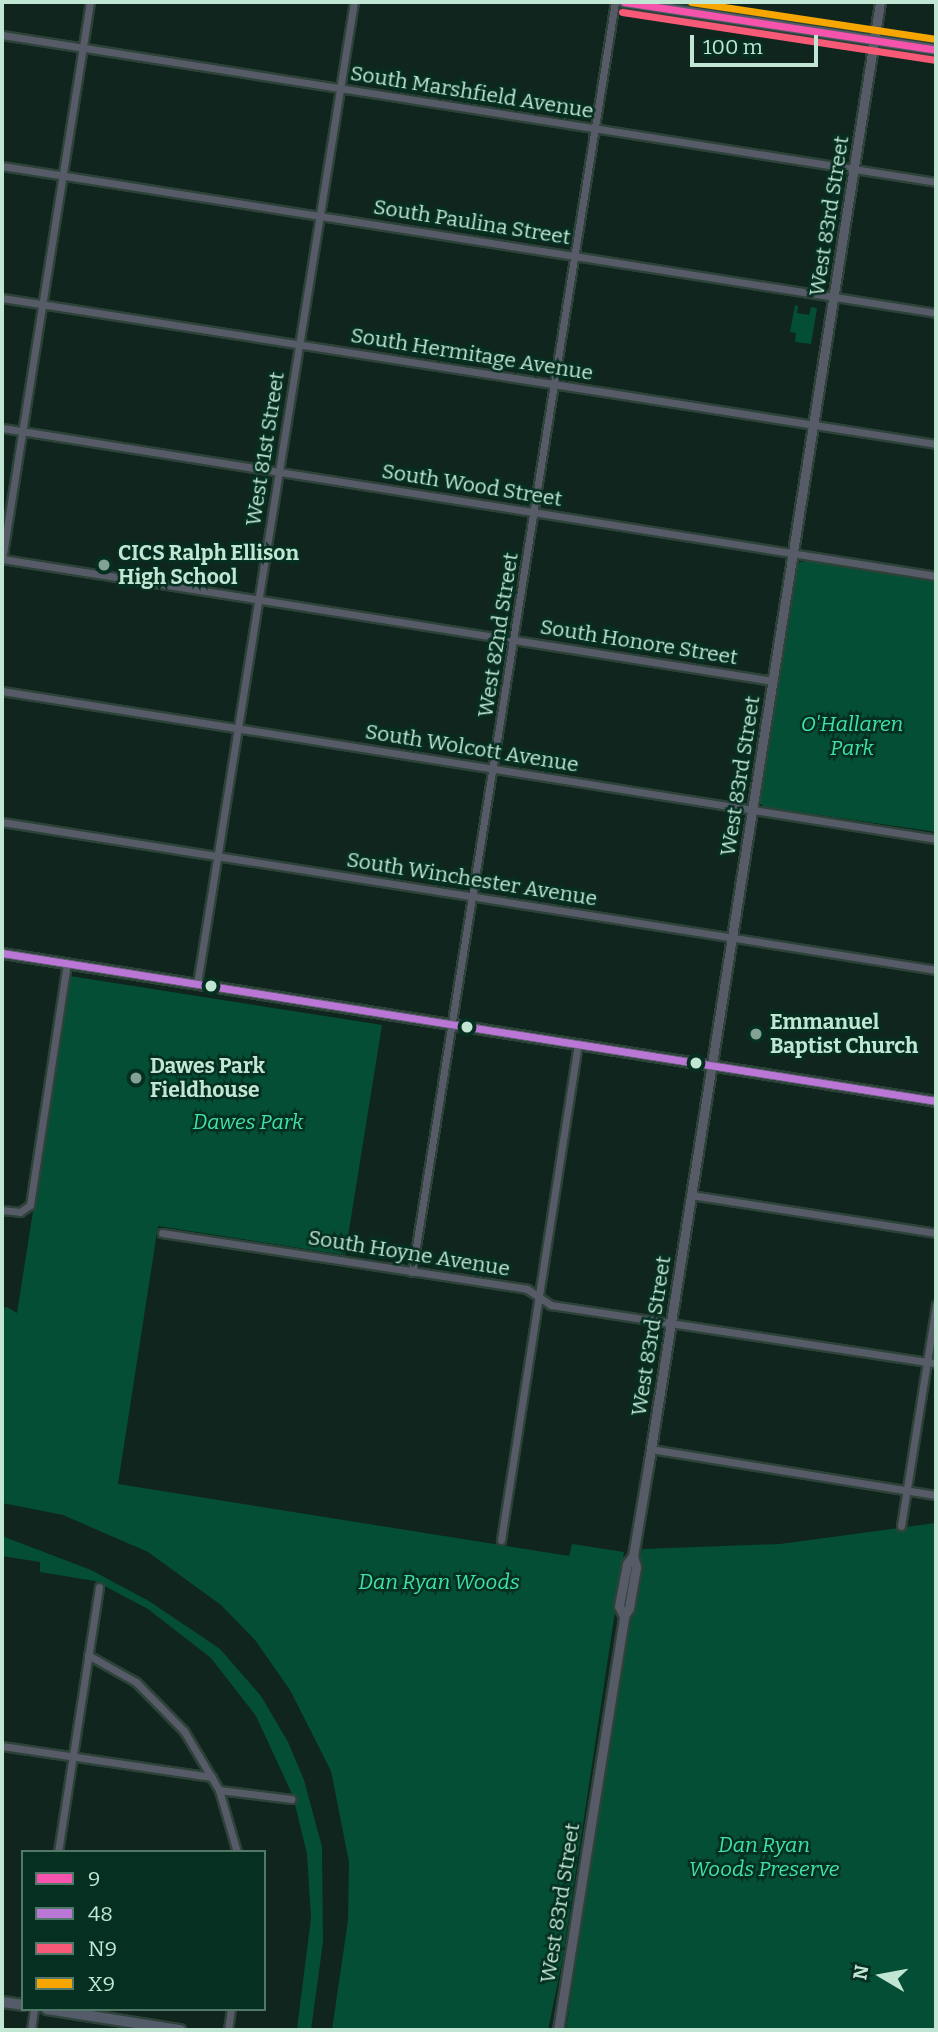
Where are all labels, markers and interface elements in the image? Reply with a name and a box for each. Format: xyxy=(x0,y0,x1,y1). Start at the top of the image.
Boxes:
scale bar xyxy=(693,21,821,65)
text: 100 m xyxy=(703,34,763,60)
street label: South Marshfield Avenue xyxy=(349,60,595,124)
street label: West 83rd Street xyxy=(804,134,854,298)
street label: South Paulina Street xyxy=(372,194,572,250)
street label: South Hermitage Avenue xyxy=(349,322,595,386)
street label: West 81st Street xyxy=(240,370,290,528)
street label: South Wood Street xyxy=(380,458,564,512)
place label: CICS Ralph Ellison High School xyxy=(118,540,299,590)
street label: West 82nd Street xyxy=(473,551,523,719)
marker: CICS Ralph Ellison High School xyxy=(96,557,112,573)
street label: South Honore Street xyxy=(538,614,740,670)
street label: West 83rd Street xyxy=(715,694,765,858)
park label: O'Hallaren Park xyxy=(801,711,903,761)
street label: South Wolcott Avenue xyxy=(363,719,581,777)
street label: South Winchester Avenue xyxy=(345,847,599,911)
unlabelled marker xyxy=(204,979,218,993)
place label: Emmanuel Baptist Church xyxy=(770,1009,918,1059)
unlabelled marker xyxy=(460,1020,474,1034)
marker: Emmanuel Baptist Church xyxy=(748,1026,764,1042)
place label: Dawes Park Fieldhouse xyxy=(150,1053,265,1103)
unlabelled marker xyxy=(689,1056,703,1070)
marker: Dawes Park Fieldhouse xyxy=(128,1070,144,1086)
park label: Dawes Park xyxy=(193,1109,303,1135)
street label: South Hoyne Avenue xyxy=(306,1225,512,1281)
street label: West 83rd Street xyxy=(626,1254,676,1418)
park label: Dan Ryan Woods xyxy=(358,1569,520,1595)
street label: West 83rd Street xyxy=(535,1821,585,1985)
park label: Dan Ryan Woods Preserve xyxy=(689,1832,839,1882)
legend xyxy=(21,1850,266,2011)
text: 9 xyxy=(88,1866,100,1892)
text: 48 xyxy=(88,1901,113,1927)
text: N9 xyxy=(88,1936,117,1962)
north arrow xyxy=(847,1941,917,2011)
text: N xyxy=(848,1963,873,1981)
text: X9 xyxy=(88,1971,115,1997)

